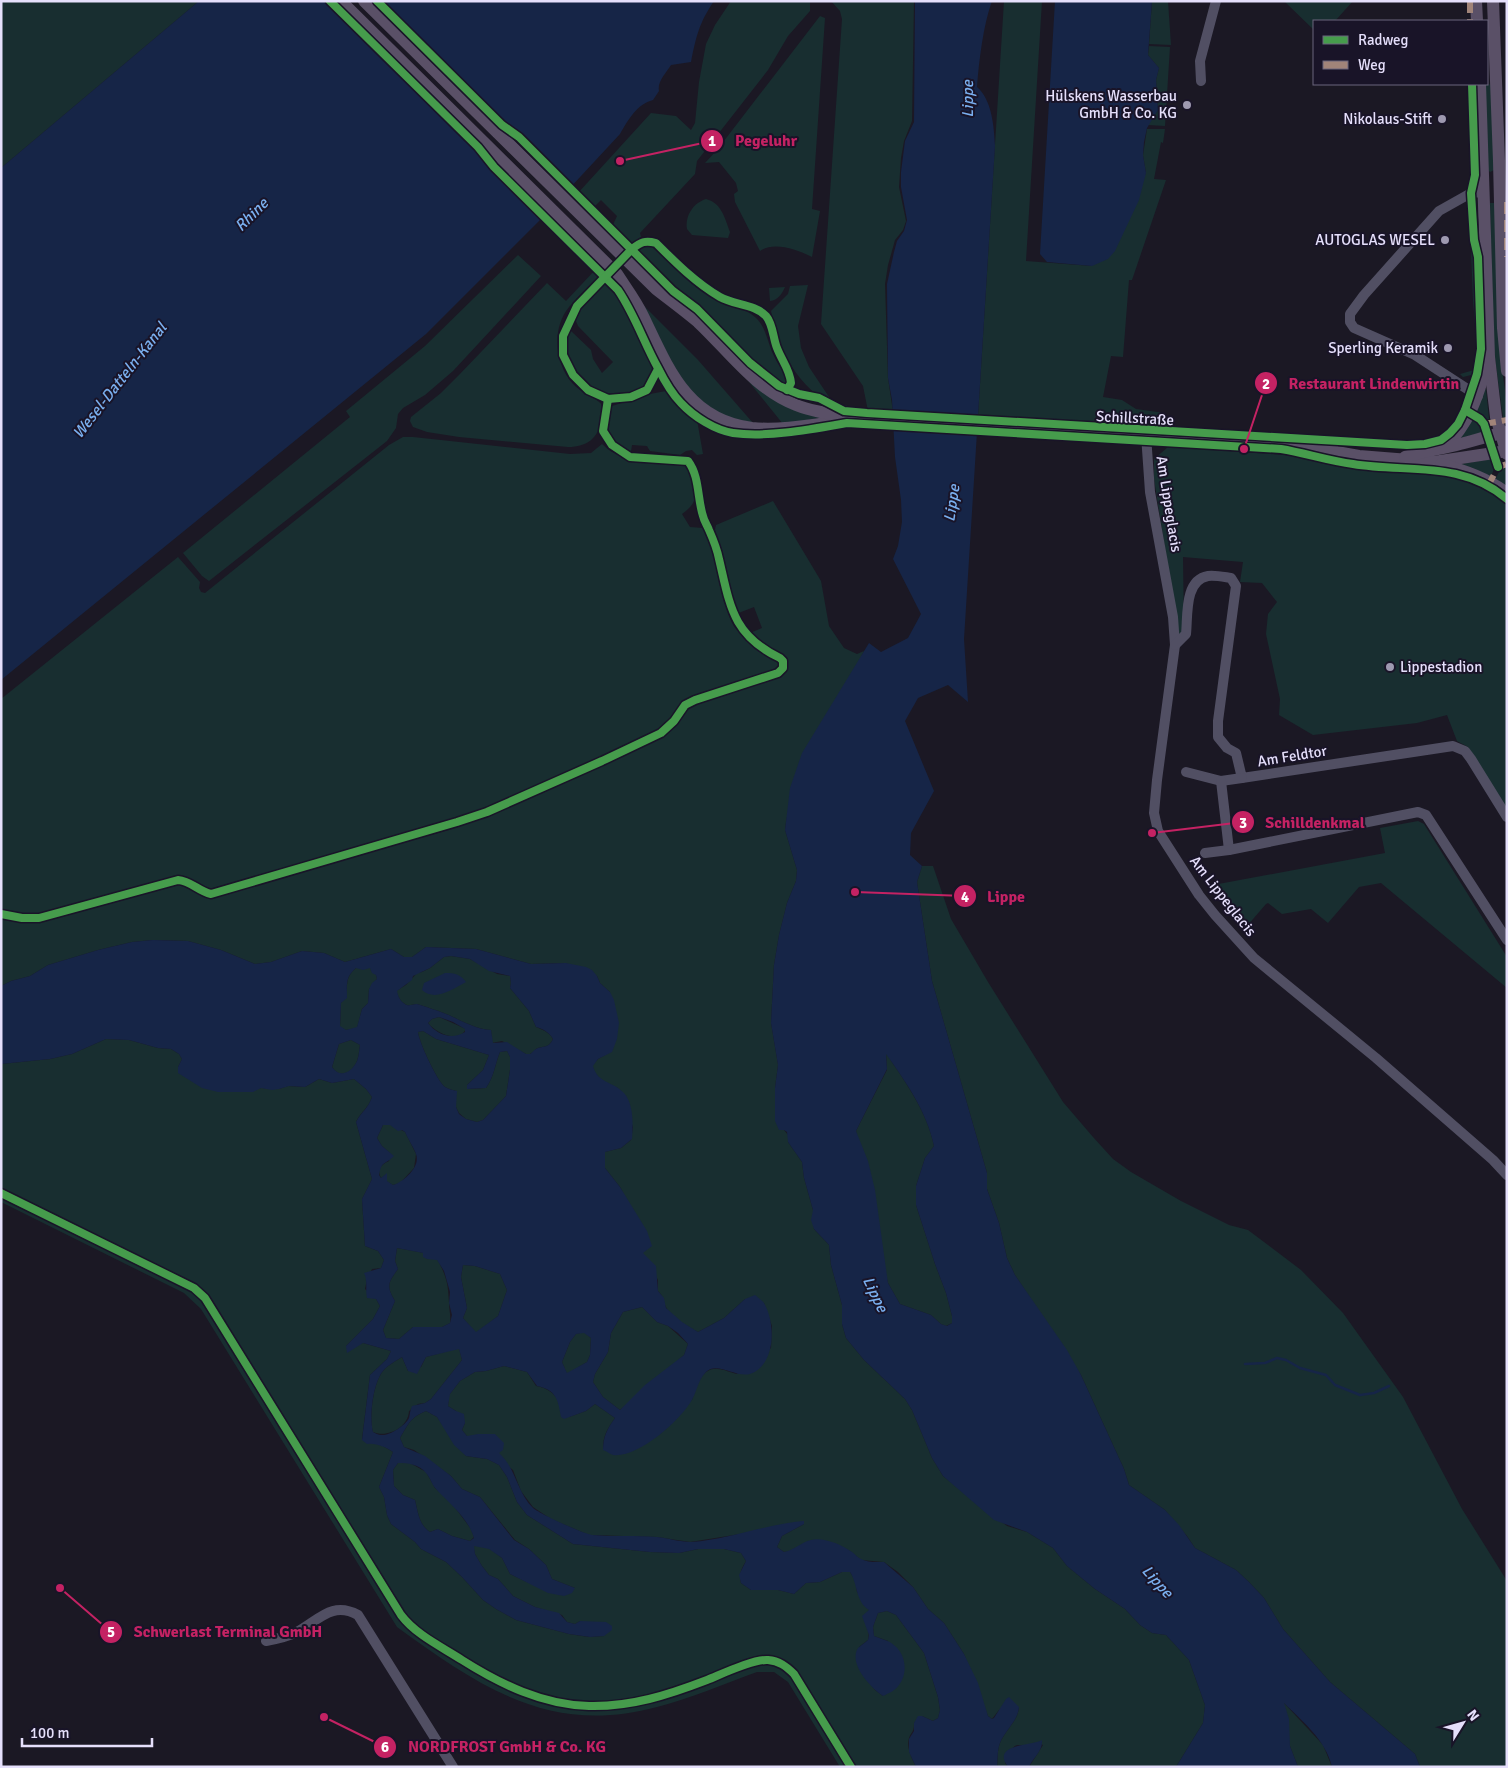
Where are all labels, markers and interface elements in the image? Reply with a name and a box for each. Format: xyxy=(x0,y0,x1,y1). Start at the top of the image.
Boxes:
legend xyxy=(1313,20,1488,85)
text: Radweg xyxy=(1358,31,1409,49)
text: Weg xyxy=(1358,56,1386,74)
water label: Lippe xyxy=(958,79,978,118)
place label: Hülskens Wasserbau GmbH & Co. KG xyxy=(1045,87,1177,122)
marker: Hülskens Wasserbau GmbH & Co. KG xyxy=(1181,99,1193,111)
place label: Nikolaus-Stift xyxy=(1343,110,1432,128)
marker: Nikolaus-Stift xyxy=(1436,113,1448,125)
callout: Pegeluhr xyxy=(700,125,807,156)
text: Pegeluhr xyxy=(735,131,798,151)
text: 1 xyxy=(708,132,716,150)
water label: Rhine xyxy=(231,193,273,236)
place label: AUTOGLAS WESEL xyxy=(1315,231,1435,249)
marker: AUTOGLAS WESEL xyxy=(1439,234,1451,246)
water label: Wesel-Datteln-Kanal xyxy=(68,318,172,443)
place label: Sperling Keramik xyxy=(1328,339,1438,357)
marker: Sperling Keramik xyxy=(1442,342,1454,354)
callout: Restaurant Lindenwirtin xyxy=(1253,368,1469,399)
text: Restaurant Lindenwirtin xyxy=(1289,374,1460,394)
text: 2 xyxy=(1262,375,1270,393)
street label: Schillstraße xyxy=(1096,407,1174,429)
street label: Am Lippeglacis xyxy=(1153,455,1186,554)
water label: Lippe xyxy=(939,482,965,523)
place label: Lippestadion xyxy=(1400,658,1482,676)
marker: Lippestadion xyxy=(1384,661,1396,673)
street label: Am Feldtor xyxy=(1256,742,1328,770)
callout: Schilldenkmal xyxy=(1231,807,1375,838)
text: Schilldenkmal xyxy=(1265,813,1365,833)
text: 3 xyxy=(1239,814,1247,832)
street label: Am Lippeglacis xyxy=(1186,852,1260,940)
callout: Lippe xyxy=(952,881,1035,912)
text: Lippe xyxy=(987,887,1025,907)
text: 4 xyxy=(961,888,969,906)
water label: Lippe xyxy=(858,1273,893,1316)
water label: Lippe xyxy=(1137,1561,1178,1603)
callout: Schwerlast Terminal GmbH xyxy=(98,1616,332,1647)
text: Schwerlast Terminal GmbH xyxy=(134,1622,322,1642)
text: 5 xyxy=(107,1623,115,1641)
north arrow xyxy=(1438,1698,1488,1748)
text: N xyxy=(1463,1706,1483,1724)
scale bar xyxy=(22,1716,152,1748)
text: 100 m xyxy=(30,1724,70,1742)
callout: NORDFROST GmbH & Co. KG xyxy=(373,1731,616,1762)
text: NORDFROST GmbH & Co. KG xyxy=(408,1737,606,1757)
text: 6 xyxy=(381,1738,389,1756)

